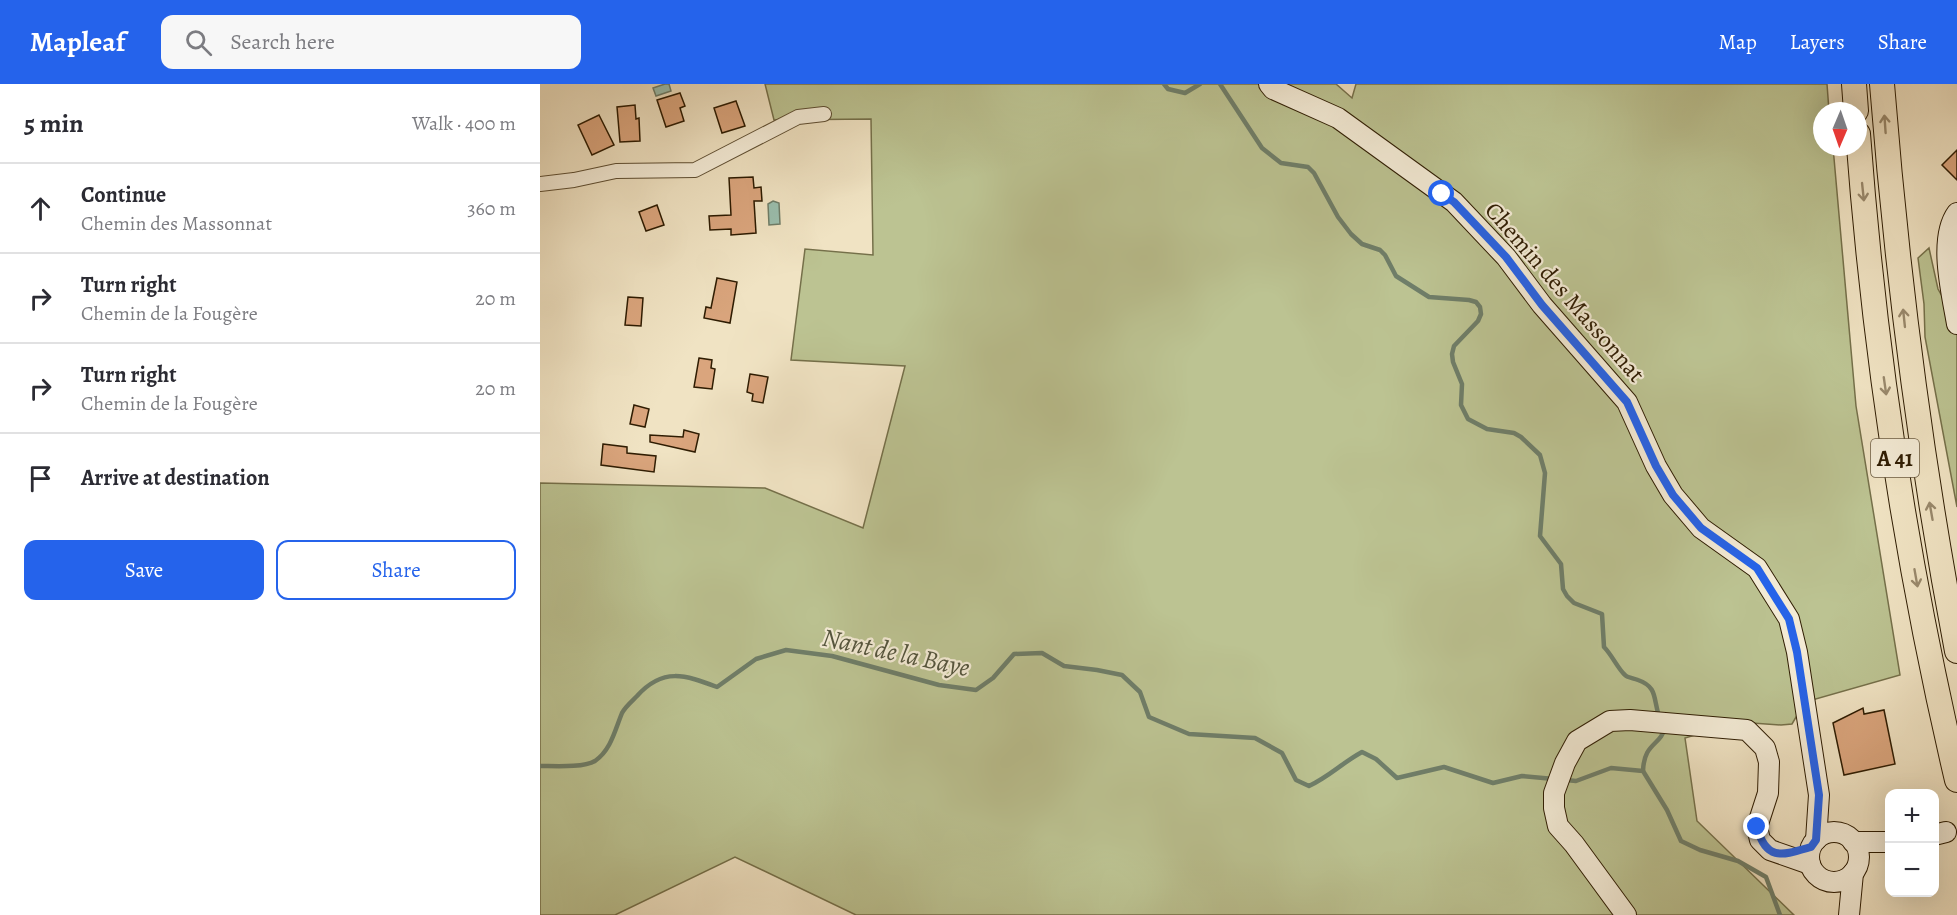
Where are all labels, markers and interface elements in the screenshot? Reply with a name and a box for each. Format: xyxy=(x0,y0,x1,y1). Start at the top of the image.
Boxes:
search box xyxy=(161,15,581,69)
text: Mapleaf xyxy=(30,23,125,61)
icon: search xyxy=(182,26,215,59)
text: Search here xyxy=(230,27,335,57)
text: Map xyxy=(1718,28,1757,56)
text: Layers xyxy=(1790,28,1845,56)
text: Share xyxy=(1878,28,1927,56)
north arrow xyxy=(1813,102,1867,156)
text: 5 min xyxy=(24,106,84,141)
text: Walk · 400 m xyxy=(412,110,516,137)
one-way arrow xyxy=(1879,115,1890,135)
text: Continue xyxy=(81,180,166,210)
route start xyxy=(1428,180,1454,206)
one-way arrow xyxy=(1858,182,1869,201)
icon: ahead xyxy=(24,192,57,225)
text: 360 m xyxy=(467,195,516,222)
street label: Chemin des Massonnat xyxy=(1478,195,1652,389)
text: Chemin des Massonnat xyxy=(81,210,272,237)
text: Turn right xyxy=(81,270,177,300)
icon: right xyxy=(24,282,57,315)
text: 20 m xyxy=(475,285,516,312)
text: Chemin de la Fougère xyxy=(81,300,258,327)
one-way arrow xyxy=(1898,309,1909,329)
text: Turn right xyxy=(81,360,177,390)
icon: right xyxy=(24,372,57,405)
text: 20 m xyxy=(475,375,516,402)
one-way arrow xyxy=(1880,375,1891,395)
text: Chemin de la Fougère xyxy=(81,390,258,417)
road number: A 41 xyxy=(1871,439,1919,477)
icon: arrive xyxy=(24,462,57,495)
text: Arrive at destination xyxy=(81,463,270,493)
one-way arrow xyxy=(1926,502,1937,522)
button: Save xyxy=(24,540,264,600)
button: Share xyxy=(276,540,516,600)
one-way arrow xyxy=(1910,568,1921,588)
water label: Nant de la Baye xyxy=(819,620,973,685)
map controls xyxy=(1885,789,1939,897)
button: + xyxy=(1885,789,1939,843)
route end xyxy=(1743,813,1769,839)
button: − xyxy=(1885,843,1939,897)

